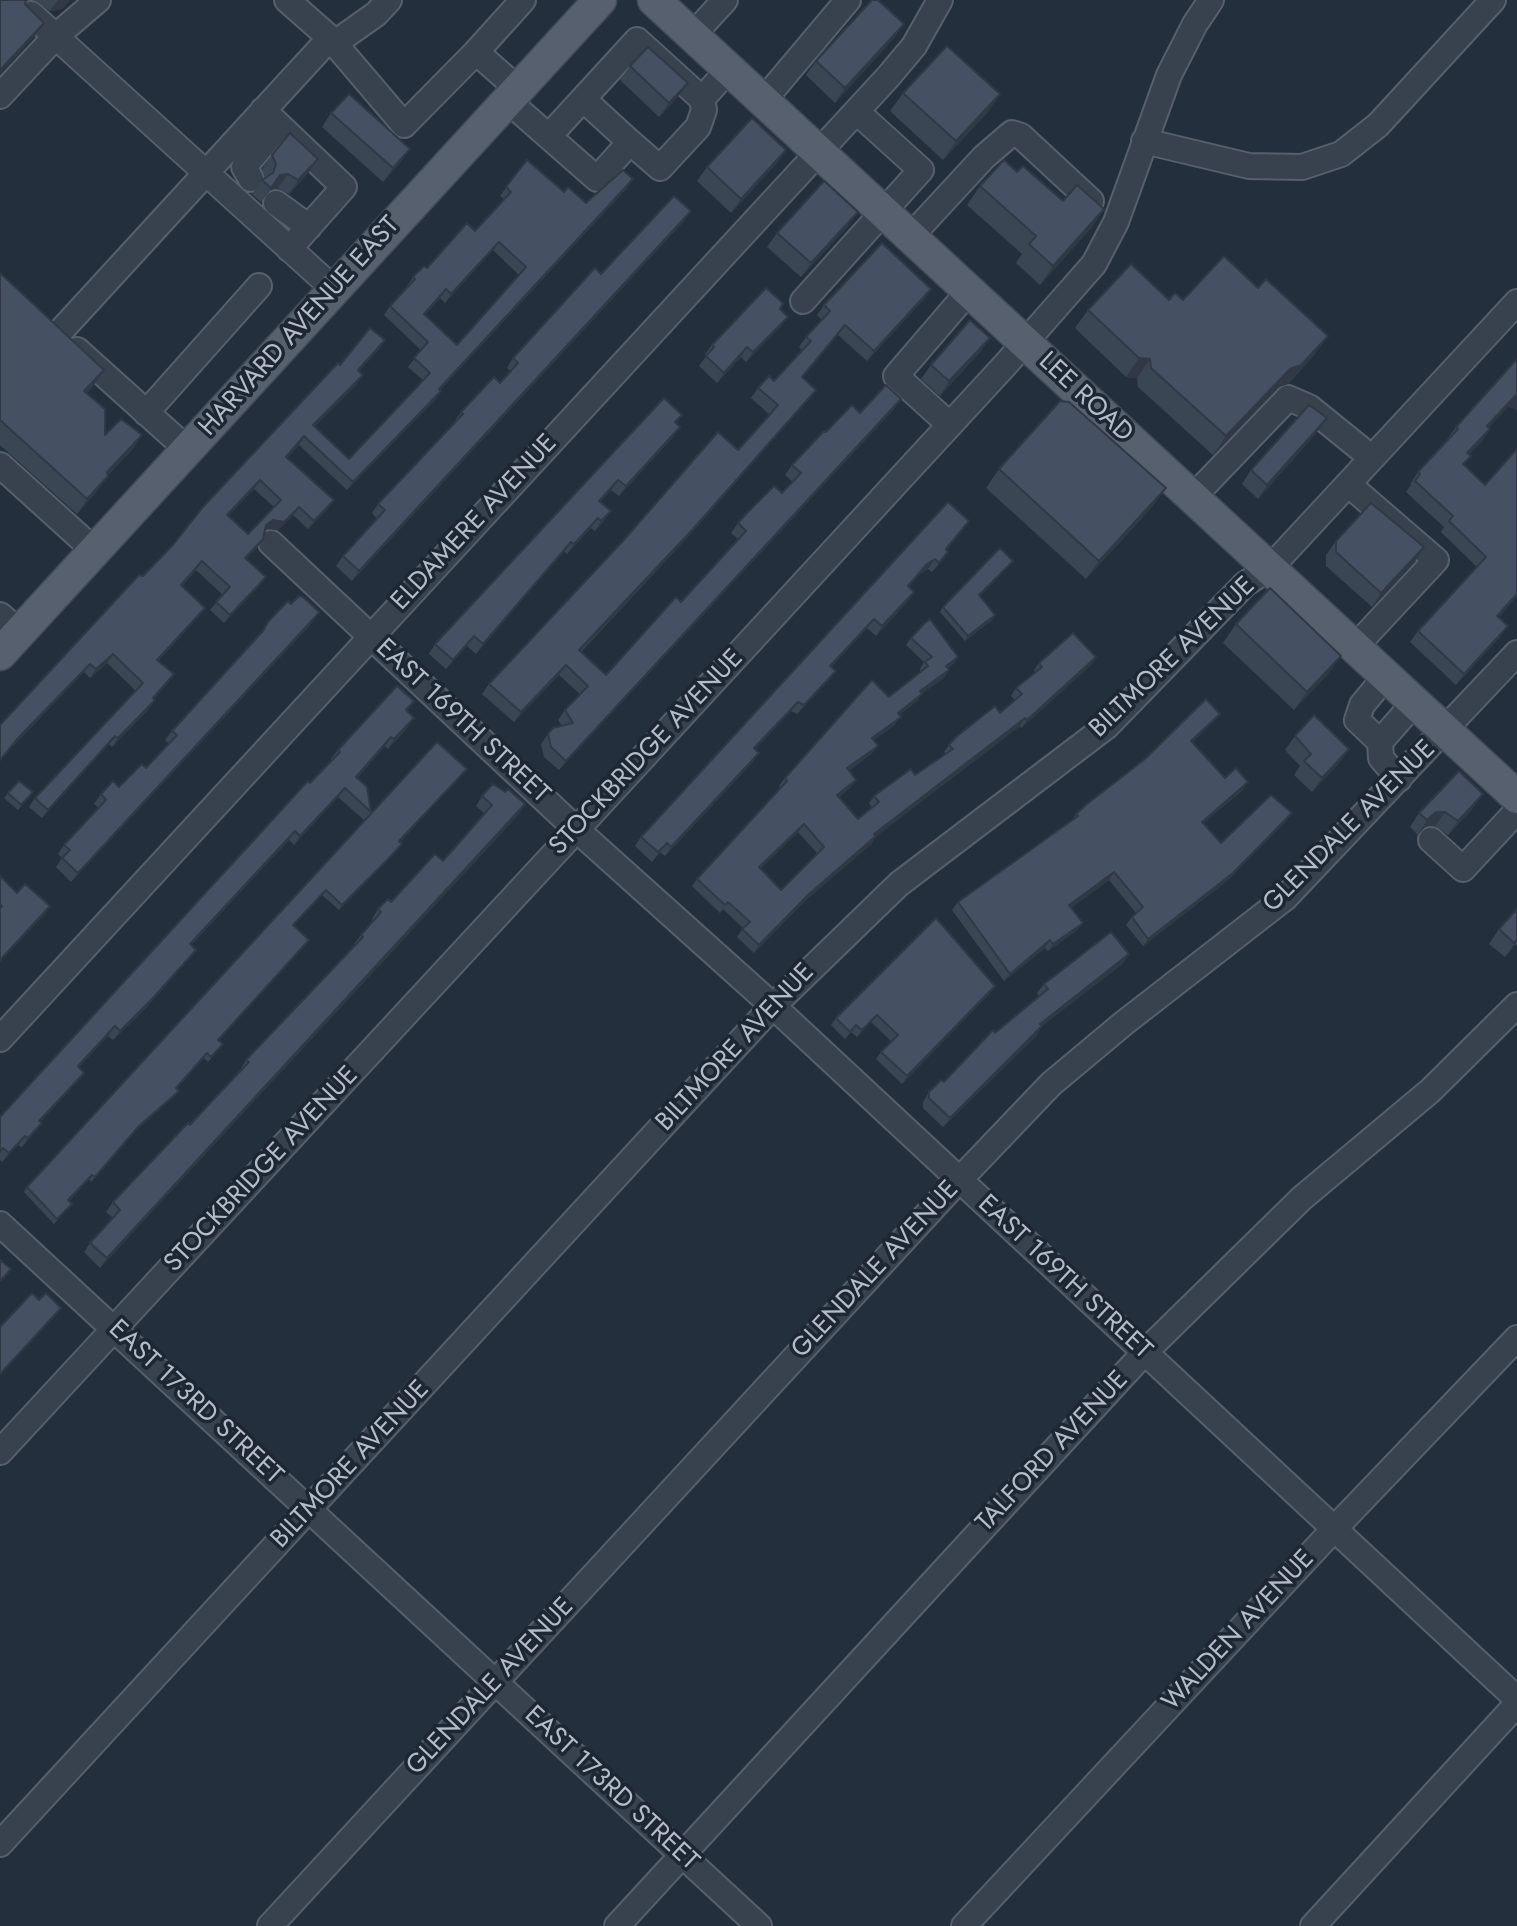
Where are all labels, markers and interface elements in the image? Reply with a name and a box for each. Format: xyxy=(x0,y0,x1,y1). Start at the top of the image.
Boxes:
street label: HARVARD AVENUE EAST xyxy=(193,211,407,443)
street label: LEE ROAD xyxy=(1031,347,1139,449)
street label: ELDAMERE AVENUE xyxy=(386,429,564,617)
street label: BILTMORE AVENUE xyxy=(1084,571,1262,745)
street label: EAST 169TH STREET xyxy=(369,633,555,811)
street label: STOCKBRIDGE AVENUE xyxy=(543,644,751,862)
street label: GLENDALE AVENUE xyxy=(1257,734,1443,920)
street label: BILTMORE AVENUE xyxy=(650,958,822,1138)
street label: STOCKBRIDGE AVENUE xyxy=(158,1061,366,1279)
street label: GLENDALE AVENUE xyxy=(786,1175,966,1365)
street label: EAST 169TH STREET xyxy=(971,1189,1157,1367)
street label: EAST 173RD STREET xyxy=(101,1314,289,1492)
street label: TALFORD AVENUE xyxy=(970,1365,1136,1539)
street label: BILTMORE AVENUE xyxy=(265,1375,437,1555)
street label: WALDEN AVENUE xyxy=(1156,1544,1322,1718)
street label: GLENDALE AVENUE xyxy=(401,1592,581,1782)
street label: EAST 173RD STREET xyxy=(517,1700,705,1878)

